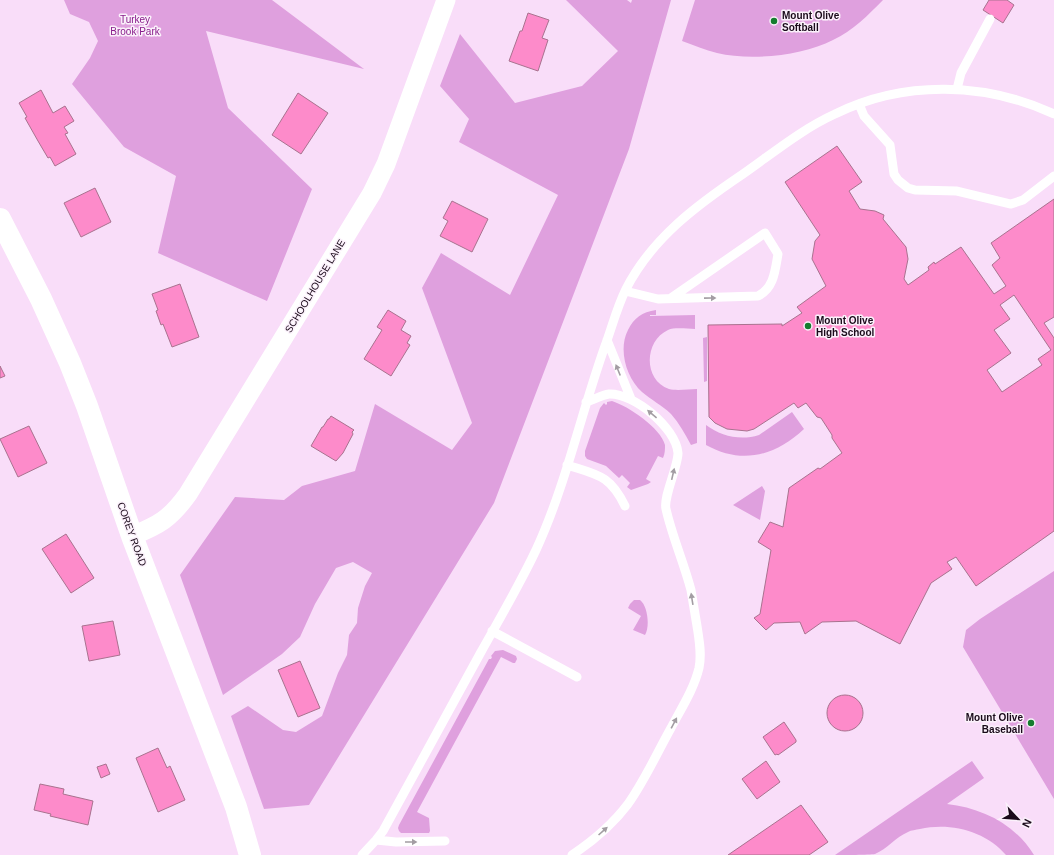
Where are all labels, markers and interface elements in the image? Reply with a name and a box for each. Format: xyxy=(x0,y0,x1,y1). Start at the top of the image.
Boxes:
place label: Mount Olive Softball xyxy=(782,10,840,33)
park label: Turkey Brook Park xyxy=(110,14,161,37)
marker: Mount Olive Softball xyxy=(769,16,779,26)
street label: SCHOOLHOUSE LANE xyxy=(283,237,347,335)
one-way arrow xyxy=(704,294,716,301)
place label: Mount Olive High School xyxy=(816,315,875,338)
marker: Mount Olive High School xyxy=(803,321,813,331)
one-way arrow xyxy=(615,363,621,375)
one-way arrow xyxy=(646,409,657,418)
one-way arrow xyxy=(670,468,676,480)
street label: COREY ROAD xyxy=(115,501,149,567)
one-way arrow xyxy=(689,593,695,605)
place label: Mount Olive Baseball xyxy=(966,712,1023,735)
one-way arrow xyxy=(671,717,677,729)
marker: Mount Olive Baseball xyxy=(1026,718,1036,728)
north arrow xyxy=(998,799,1038,839)
text: N xyxy=(1020,817,1034,830)
one-way arrow xyxy=(598,826,608,835)
one-way arrow xyxy=(405,839,418,845)

